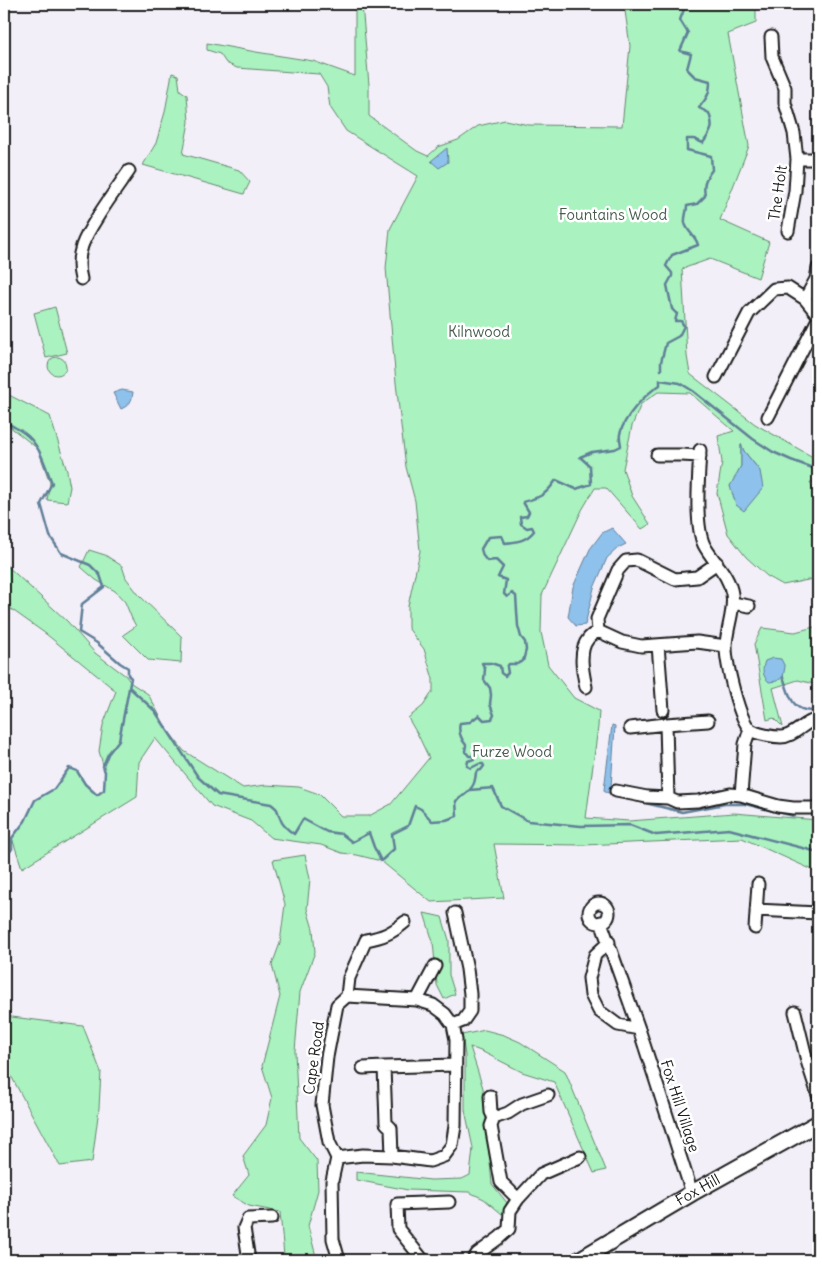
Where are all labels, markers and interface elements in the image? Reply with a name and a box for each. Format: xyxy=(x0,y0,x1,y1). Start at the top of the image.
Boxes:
street label: The Holt xyxy=(764,164,791,222)
park label: Fountains Wood xyxy=(559,205,667,224)
park label: Kilnwood xyxy=(448,322,510,341)
park label: Furze Wood xyxy=(472,742,552,761)
street label: Cape Road xyxy=(299,1020,328,1096)
street label: Fox Hill Village xyxy=(657,1057,704,1154)
street label: Fox Hill xyxy=(672,1169,723,1210)

